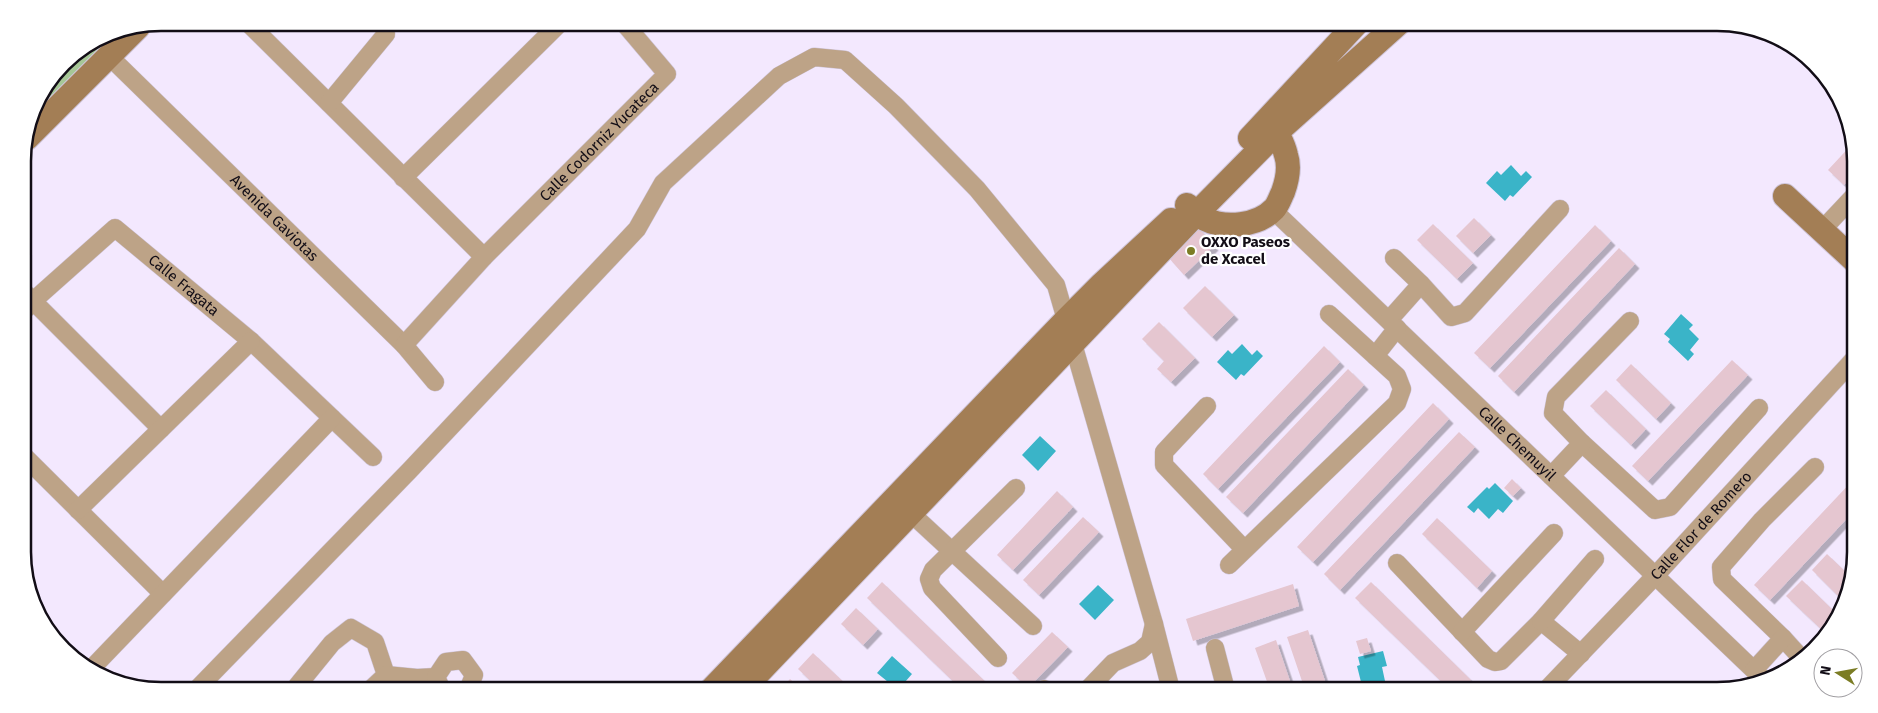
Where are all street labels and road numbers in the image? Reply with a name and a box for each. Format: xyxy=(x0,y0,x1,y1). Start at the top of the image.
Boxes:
street label: Calle Codorniz Yucateca xyxy=(536,78,663,205)
street label: Avenida Gaviotas xyxy=(226,171,322,265)
street label: Calle Fragata xyxy=(145,251,223,320)
street label: Calle Chemuyil xyxy=(1475,403,1560,485)
street label: Calle Flor de Romero xyxy=(1647,468,1756,584)

